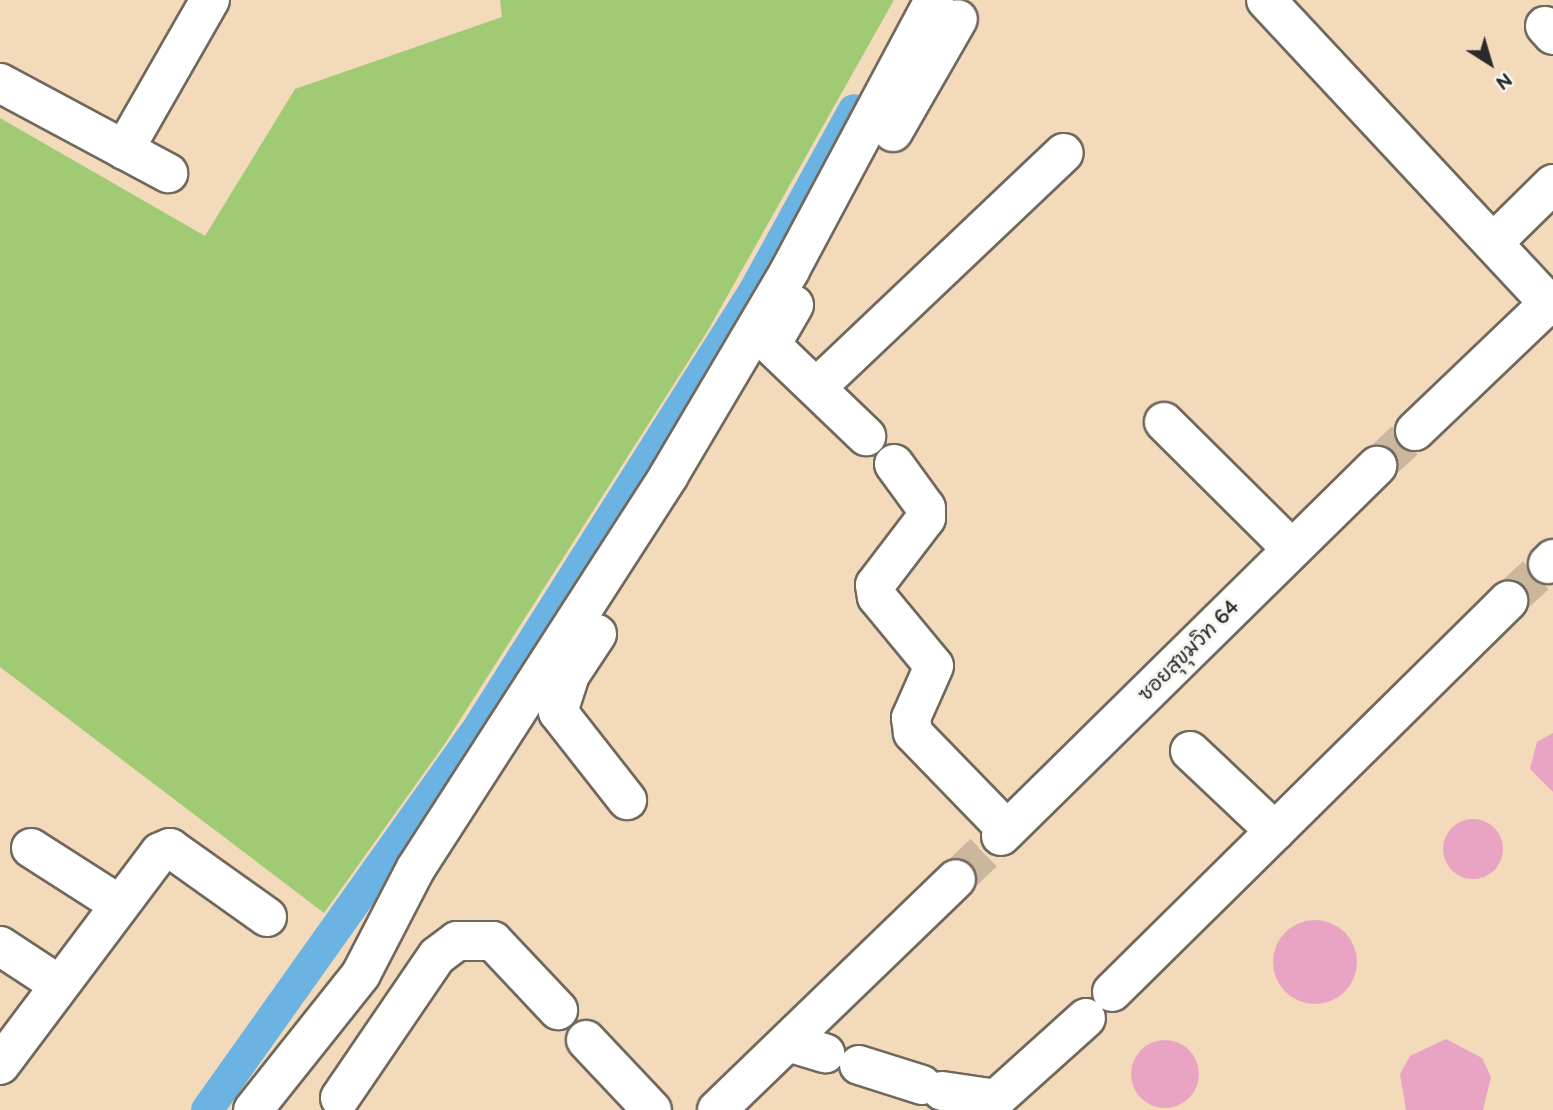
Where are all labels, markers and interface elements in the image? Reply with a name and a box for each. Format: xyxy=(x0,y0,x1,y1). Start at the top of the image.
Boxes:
north arrow xyxy=(1455,28,1525,98)
text: N xyxy=(1490,67,1516,94)
street label: ซอยสุขุมวิท 64 xyxy=(1133,595,1245,707)

